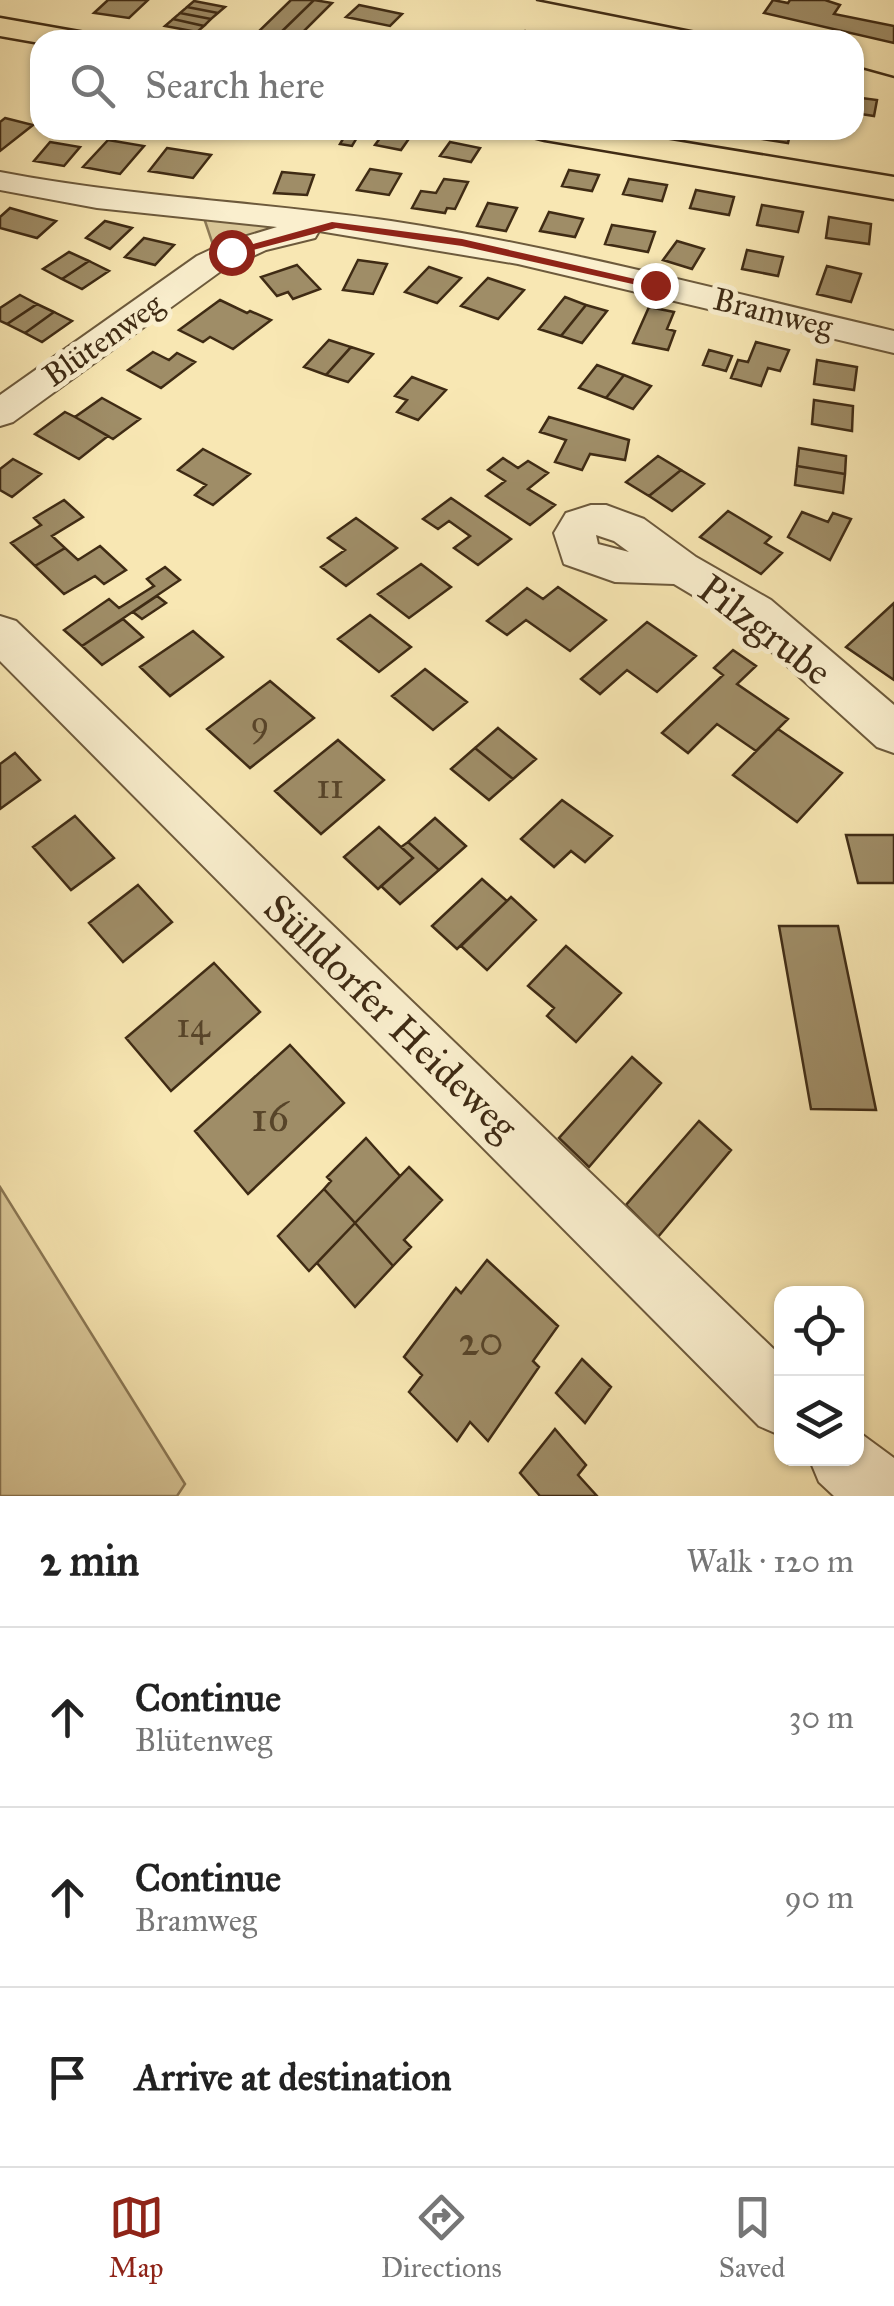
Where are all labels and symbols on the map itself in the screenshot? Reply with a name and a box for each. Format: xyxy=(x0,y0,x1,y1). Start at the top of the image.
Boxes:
route start xyxy=(209,230,255,276)
route end xyxy=(633,263,679,309)
street label: Bramweg xyxy=(709,279,838,347)
street label: Blütenweg xyxy=(36,284,171,395)
street label: Pilzgrube xyxy=(689,564,841,696)
house number: 9 xyxy=(251,702,269,745)
house number: 11 xyxy=(316,765,344,808)
street label: Sülldorfer Heideweg xyxy=(254,883,528,1151)
house number: 14 xyxy=(176,1004,211,1047)
house number: 16 xyxy=(251,1091,290,1143)
house number: 20 xyxy=(458,1315,504,1367)

